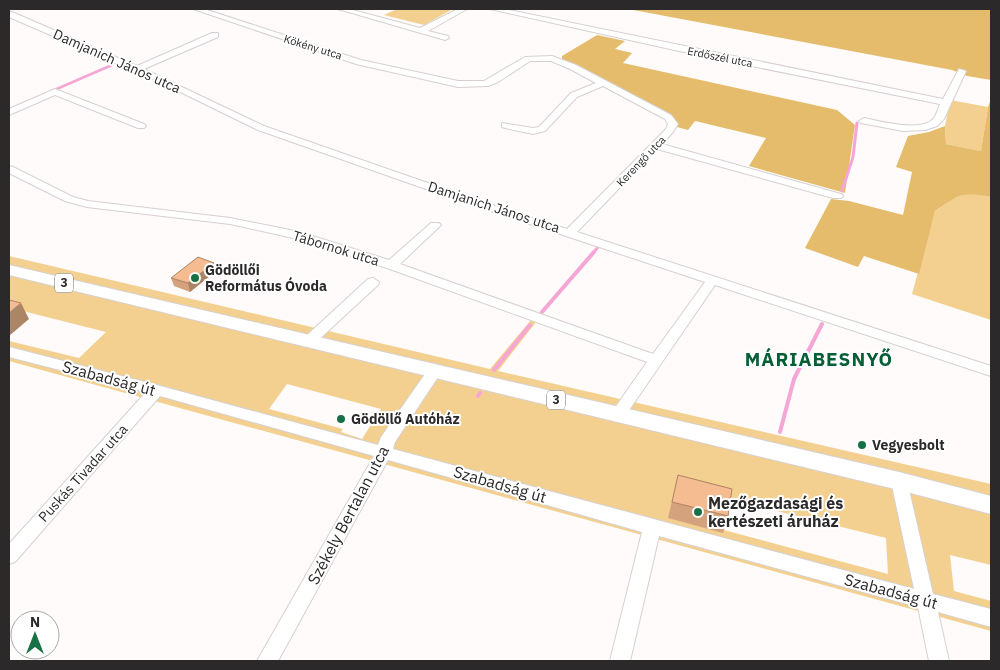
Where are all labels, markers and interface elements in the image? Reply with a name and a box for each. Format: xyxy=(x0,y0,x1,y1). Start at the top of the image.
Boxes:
street label: Damjanich János utca xyxy=(50,25,184,97)
street label: Kökény utca xyxy=(282,32,344,63)
street label: Erdőszél utca xyxy=(686,44,754,70)
street label: Kerengő utca xyxy=(613,133,669,189)
street label: Damjanich János utca xyxy=(426,177,563,237)
street label: Tábornok utca xyxy=(291,226,382,270)
place label: Gödöllői Református Óvoda xyxy=(205,261,327,295)
marker: Gödöllői Református Óvoda xyxy=(189,272,201,284)
road number: 3 xyxy=(55,274,73,292)
district label: MÁRIABESNYŐ xyxy=(745,347,893,371)
street label: Szabadság út xyxy=(60,356,158,400)
road number: 3 xyxy=(547,390,565,410)
place label: Gödöllő Autóház xyxy=(351,410,460,428)
marker: Gödöllő Autóház xyxy=(335,413,347,425)
street label: Puskás Tivadar utca xyxy=(34,420,132,526)
place label: Vegyesbolt xyxy=(872,436,945,454)
marker: Vegyesbolt xyxy=(856,439,868,451)
street label: Székely Bertalan utca xyxy=(303,442,393,588)
street label: Szabadság út xyxy=(451,461,549,507)
place label: Mezőgazdasági és kertészeti áruház xyxy=(708,493,843,531)
marker: Mezőgazdasági és kertészeti áruház xyxy=(692,506,704,518)
street label: Szabadság út xyxy=(842,569,940,613)
north arrow xyxy=(10,610,60,660)
text: N xyxy=(30,613,40,631)

